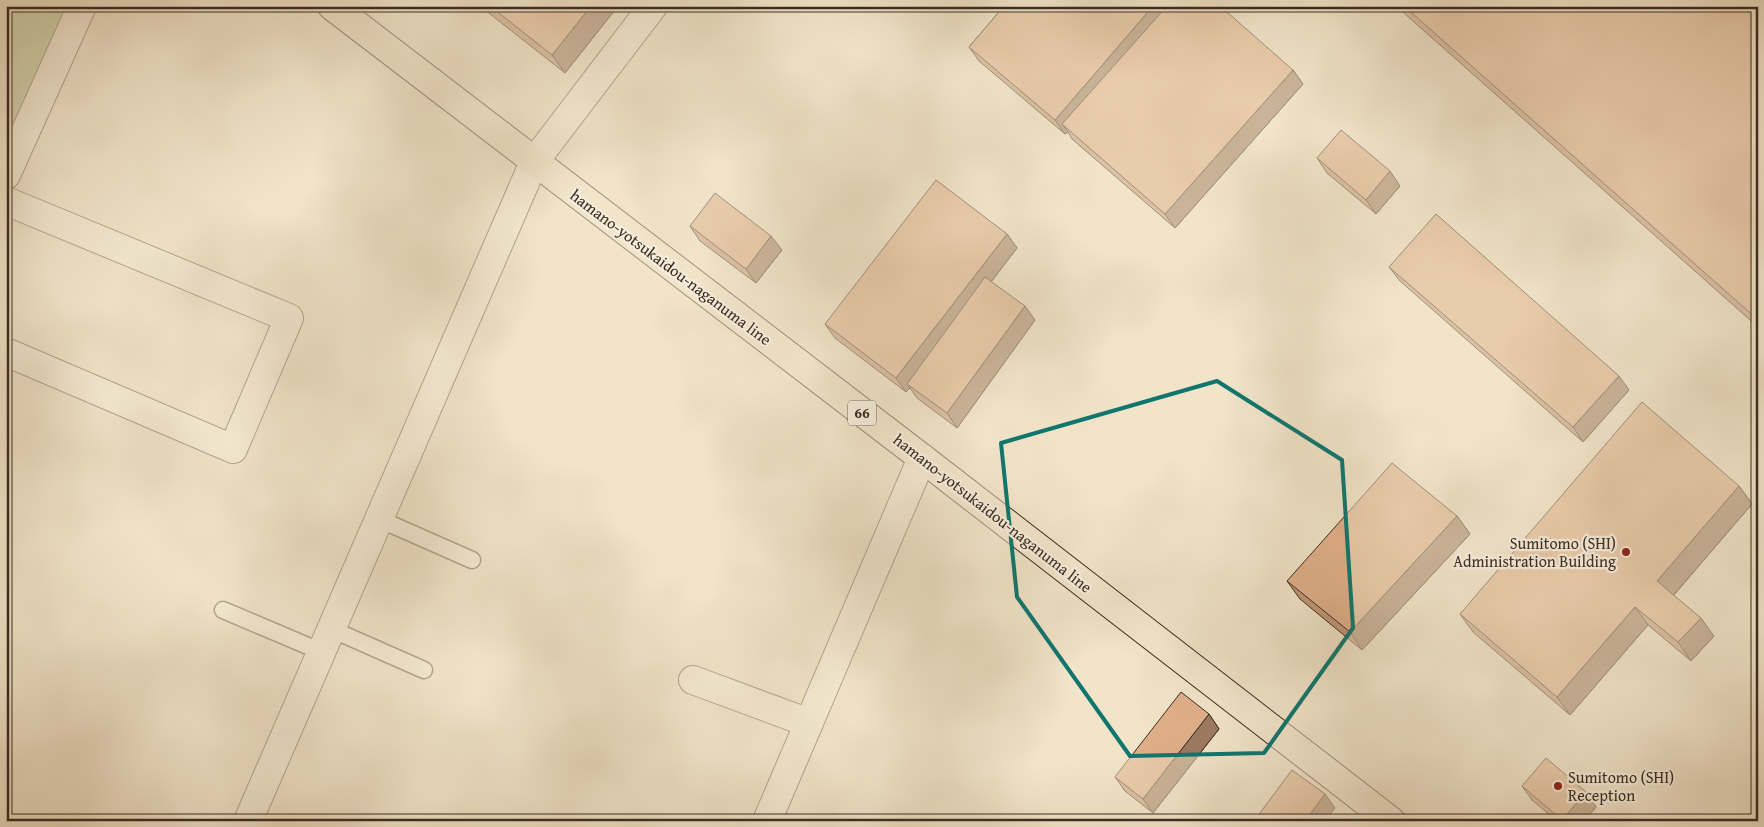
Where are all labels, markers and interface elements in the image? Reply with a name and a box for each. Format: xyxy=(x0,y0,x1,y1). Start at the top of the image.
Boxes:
street label: hamano-yotsukaidou-naganuma line xyxy=(565,183,777,351)
road number: 66 xyxy=(848,400,876,426)
street label: hamano-yotsukaidou-naganuma line xyxy=(888,428,1098,598)
place label: Sumitomo (SHI) Administration Building xyxy=(1453,531,1616,573)
marker: Sumitomo (SHI) Administration Building xyxy=(1620,546,1632,558)
place label: Sumitomo (SHI) Reception xyxy=(1568,765,1674,807)
marker: Sumitomo (SHI) Reception xyxy=(1552,780,1564,792)

